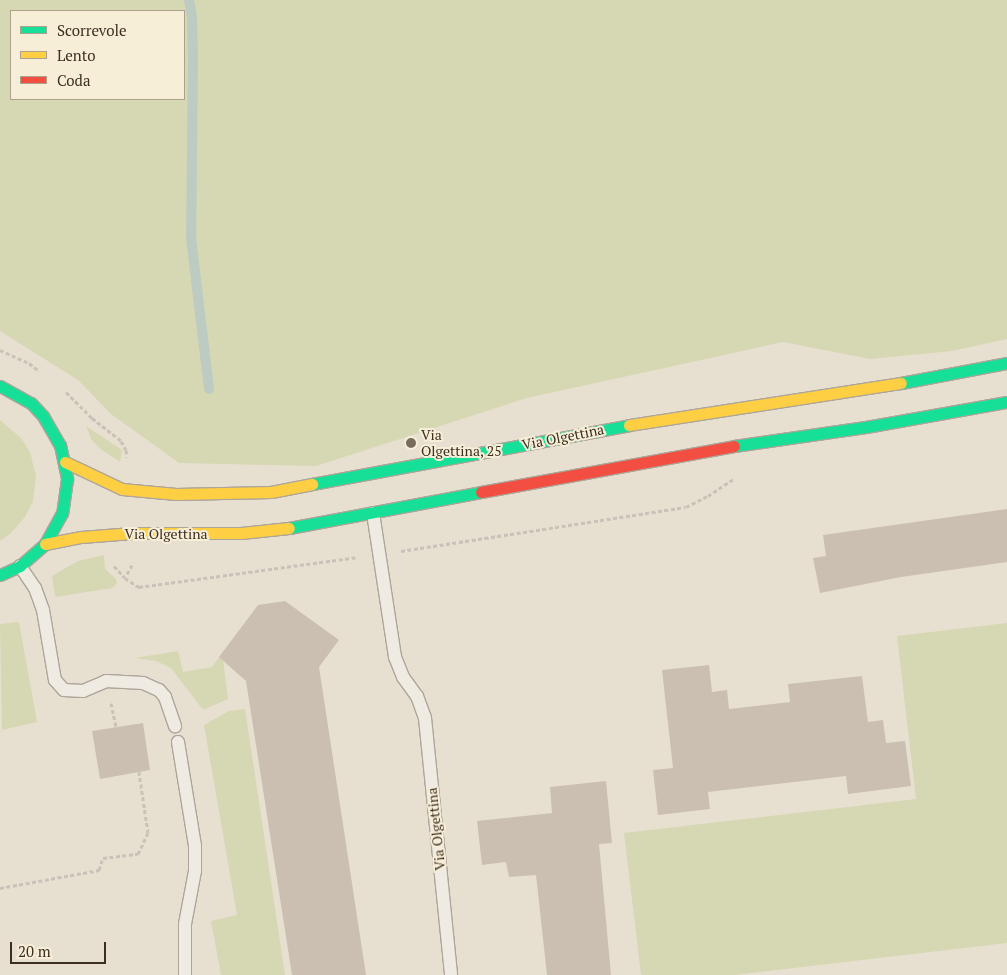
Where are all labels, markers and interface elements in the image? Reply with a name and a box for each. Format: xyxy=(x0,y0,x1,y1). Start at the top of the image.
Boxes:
legend xyxy=(10,10,185,100)
text: Scorrevole xyxy=(57,20,127,40)
text: Lento xyxy=(57,45,96,65)
text: Coda xyxy=(57,70,91,90)
street label: Via Olgettina xyxy=(521,421,605,453)
place label: Via Olgettina, 25 xyxy=(421,427,502,460)
marker: Via Olgettina, 25 xyxy=(405,437,417,449)
street label: Via Olgettina xyxy=(124,526,208,542)
street label: Via Olgettina xyxy=(423,787,449,871)
scale bar xyxy=(12,932,109,964)
text: 20 m xyxy=(18,941,51,961)

